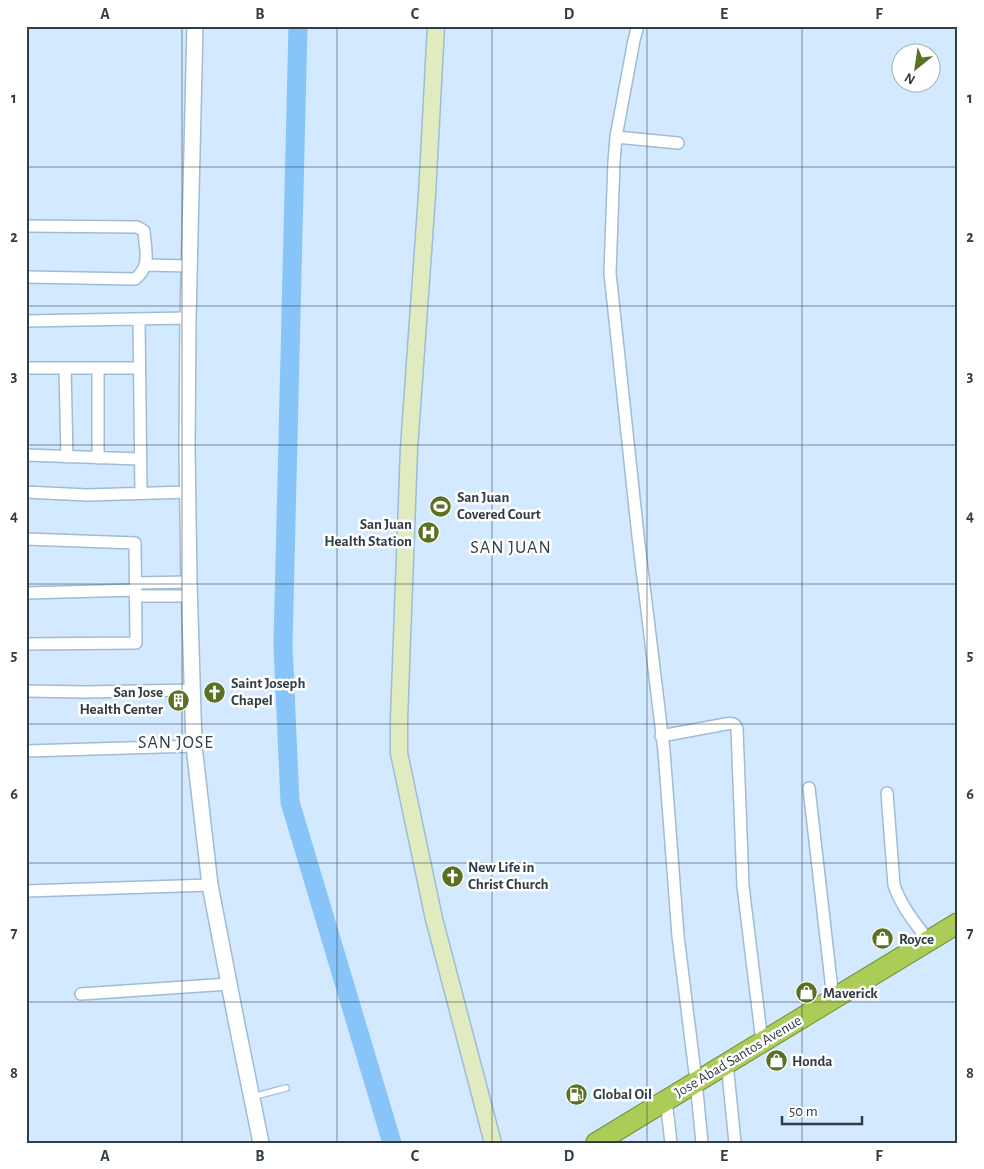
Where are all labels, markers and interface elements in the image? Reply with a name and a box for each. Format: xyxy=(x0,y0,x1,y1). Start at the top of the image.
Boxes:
text: A xyxy=(100,6,110,22)
text: B xyxy=(255,6,265,22)
text: C xyxy=(411,6,420,22)
text: D xyxy=(564,6,575,22)
text: E xyxy=(720,6,728,22)
text: F xyxy=(875,6,883,22)
north arrow xyxy=(892,42,942,92)
text: N xyxy=(902,70,918,87)
text: 1 xyxy=(11,90,17,106)
text: 1 xyxy=(967,90,973,106)
text: 2 xyxy=(10,229,18,245)
text: 2 xyxy=(966,229,974,245)
text: 3 xyxy=(11,368,18,384)
text: 3 xyxy=(967,368,974,384)
place label: San Juan Covered Court xyxy=(457,490,541,522)
sports icon: San Juan Covered Court xyxy=(429,494,453,518)
text: 4 xyxy=(10,508,18,524)
text: 4 xyxy=(966,508,974,524)
place label: San Juan Health Station xyxy=(324,517,412,549)
hospital icon: San Juan Health Station xyxy=(416,521,440,545)
district label: SAN JUAN xyxy=(470,539,552,557)
text: 5 xyxy=(11,647,18,663)
text: 5 xyxy=(967,647,974,663)
place label: Saint Joseph Chapel xyxy=(231,676,305,708)
church icon: Saint Joseph Chapel xyxy=(203,680,227,704)
place label: San Jose Health Center xyxy=(79,685,164,717)
building icon: San Jose Health Center xyxy=(167,689,191,713)
district label: SAN JOSE xyxy=(138,734,214,752)
text: 6 xyxy=(10,786,18,802)
text: 6 xyxy=(966,786,974,802)
place label: New Life in Christ Church xyxy=(468,860,548,892)
church icon: New Life in Christ Church xyxy=(440,864,464,888)
text: 7 xyxy=(11,925,18,941)
text: 7 xyxy=(967,925,974,941)
shop icon: Royce xyxy=(871,927,895,951)
place label: Royce xyxy=(899,932,934,947)
shop icon: Maverick xyxy=(795,981,819,1005)
place label: Maverick xyxy=(823,986,878,1001)
street label: Jose Abad Santos Avenue xyxy=(672,1013,804,1100)
shop icon: Honda xyxy=(764,1049,788,1073)
place label: Honda xyxy=(792,1054,833,1069)
text: 8 xyxy=(10,1065,18,1081)
text: 8 xyxy=(966,1065,974,1081)
fuel station icon: Global Oil xyxy=(565,1082,589,1106)
place label: Global Oil xyxy=(593,1087,652,1102)
scale bar xyxy=(782,1094,862,1126)
text: 50 m xyxy=(789,1104,818,1119)
text: A xyxy=(100,1148,110,1164)
text: B xyxy=(255,1148,265,1164)
text: C xyxy=(411,1148,420,1164)
text: D xyxy=(564,1148,575,1164)
text: E xyxy=(720,1148,728,1164)
text: F xyxy=(875,1148,883,1164)

